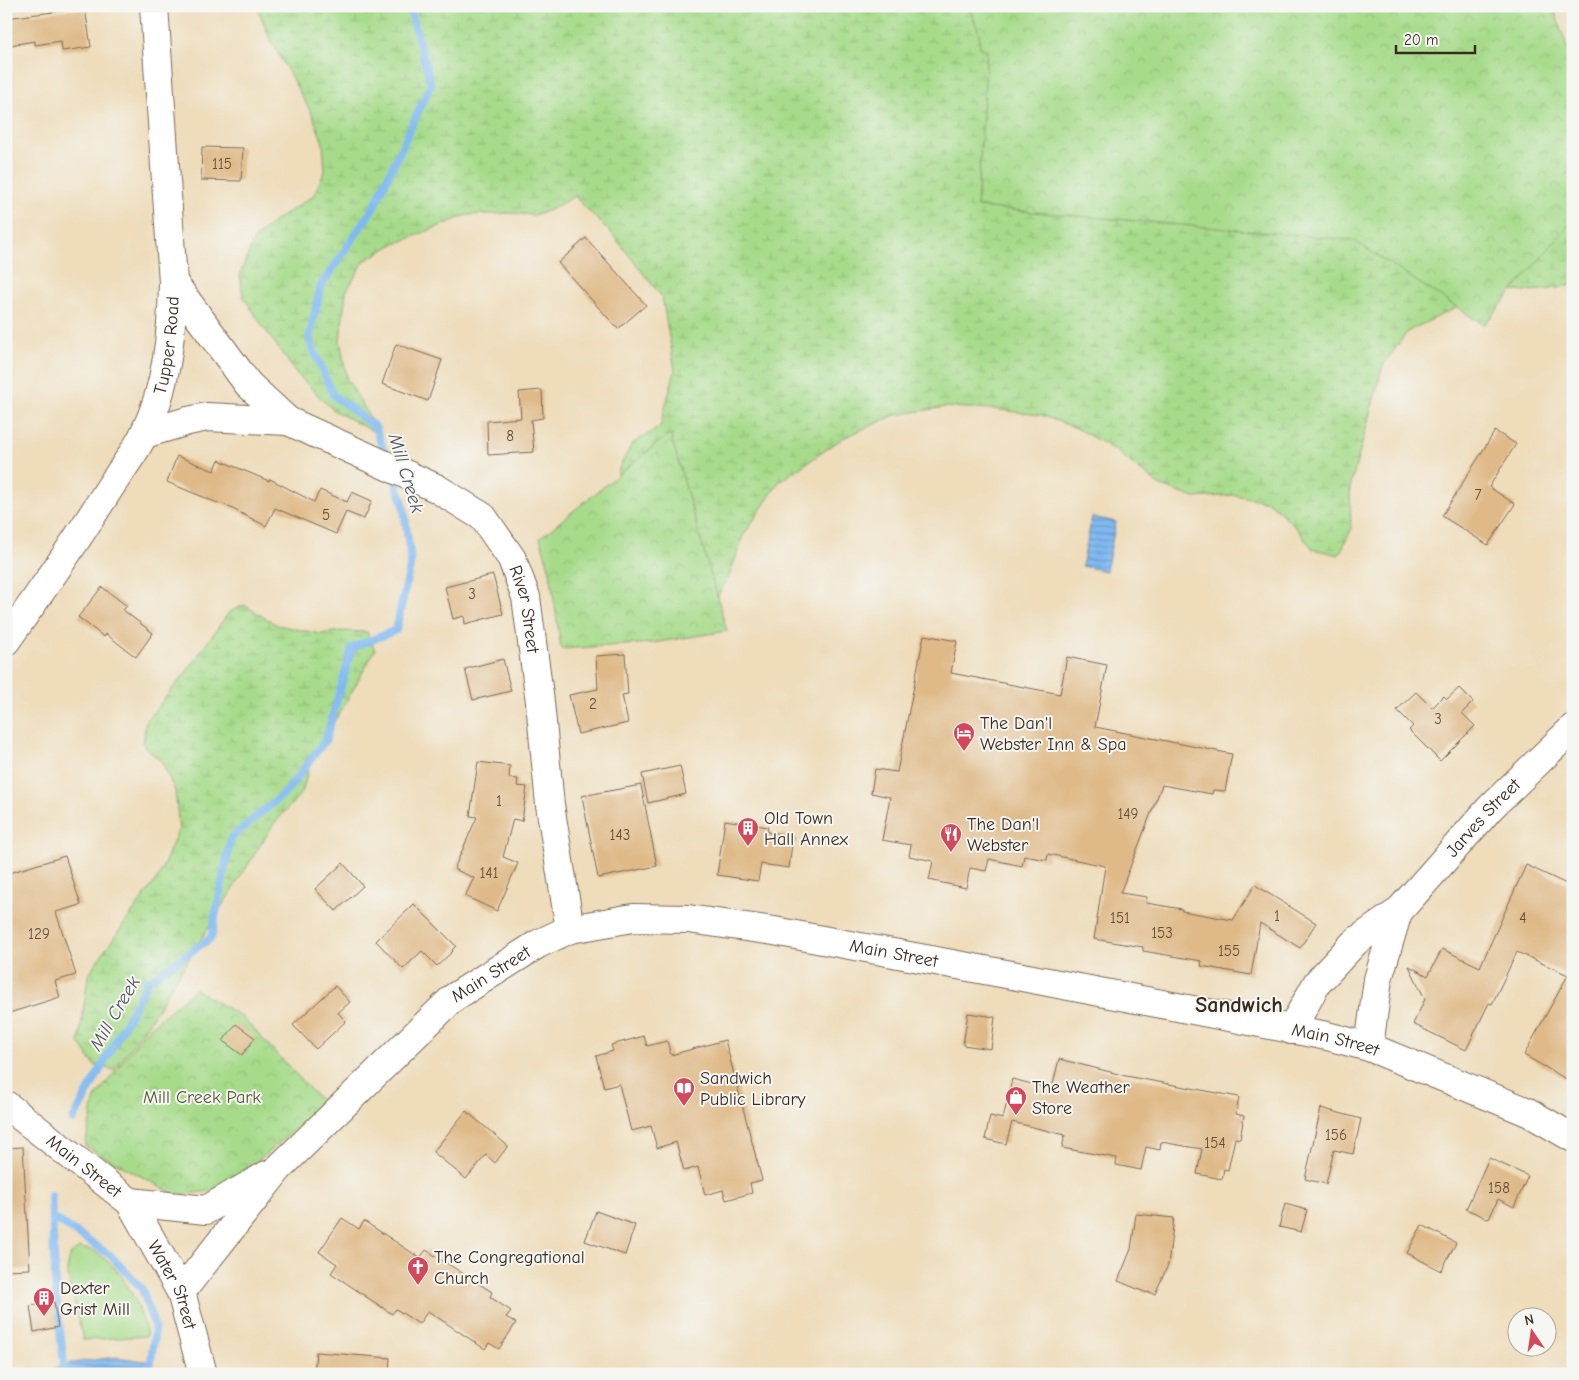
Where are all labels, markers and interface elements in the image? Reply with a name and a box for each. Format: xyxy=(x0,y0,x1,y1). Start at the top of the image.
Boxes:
scale bar xyxy=(1396,22,1475,54)
text: 20 m xyxy=(1404,31,1438,49)
house number: 115 xyxy=(212,155,232,173)
street label: Tupper Road xyxy=(150,296,184,397)
house number: 8 xyxy=(506,427,514,445)
water label: Mill Creek xyxy=(383,430,429,516)
house number: 7 xyxy=(1474,486,1482,504)
house number: 5 xyxy=(322,506,330,524)
street label: River Street xyxy=(504,563,543,655)
house number: 3 xyxy=(468,585,476,603)
house number: 2 xyxy=(589,695,597,713)
house number: 3 xyxy=(1434,710,1442,728)
place label: The Dan'l Webster Inn & Spa xyxy=(980,713,1127,755)
hotel icon: The Dan'l Webster Inn & Spa xyxy=(952,721,976,752)
street label: Jarves Street xyxy=(1442,774,1525,862)
house number: 1 xyxy=(496,792,502,810)
house number: 149 xyxy=(1117,805,1139,823)
place label: Old Town Hall Annex xyxy=(764,808,849,850)
place label: The Dan'l Webster xyxy=(967,814,1039,856)
building icon: Old Town Hall Annex xyxy=(736,816,760,847)
restaurant icon: The Dan'l Webster xyxy=(939,822,963,853)
house number: 143 xyxy=(610,826,630,844)
house number: 141 xyxy=(479,864,499,882)
house number: 1 xyxy=(1274,907,1280,925)
house number: 151 xyxy=(1110,909,1130,927)
house number: 4 xyxy=(1519,909,1527,927)
house number: 153 xyxy=(1151,924,1173,942)
house number: 129 xyxy=(28,925,50,943)
street label: Main Street xyxy=(848,935,941,972)
street label: Main Street xyxy=(448,941,535,1007)
house number: 155 xyxy=(1218,942,1240,960)
water label: Mill Creek xyxy=(84,972,145,1055)
district label: Sandwich xyxy=(1195,992,1283,1018)
street label: Main Street xyxy=(1290,1019,1383,1061)
place label: Sandwich Public Library xyxy=(700,1068,807,1110)
library icon: Sandwich Public Library xyxy=(672,1076,696,1107)
place label: The Weather Store xyxy=(1032,1077,1131,1119)
shop icon: The Weather Store xyxy=(1004,1085,1028,1116)
park label: Mill Creek Park xyxy=(143,1087,261,1108)
house number: 156 xyxy=(1325,1126,1347,1144)
street label: Main Street xyxy=(42,1131,126,1203)
house number: 154 xyxy=(1204,1134,1226,1152)
house number: 158 xyxy=(1488,1179,1510,1197)
street label: Water Street xyxy=(143,1237,201,1332)
place label: The Congregational Church xyxy=(434,1247,585,1289)
church icon: The Congregational Church xyxy=(406,1255,430,1286)
place label: Dexter Grist Mill xyxy=(60,1278,130,1320)
building icon: Dexter Grist Mill xyxy=(32,1286,56,1317)
north arrow xyxy=(1506,1308,1556,1358)
text: N xyxy=(1523,1311,1536,1329)

